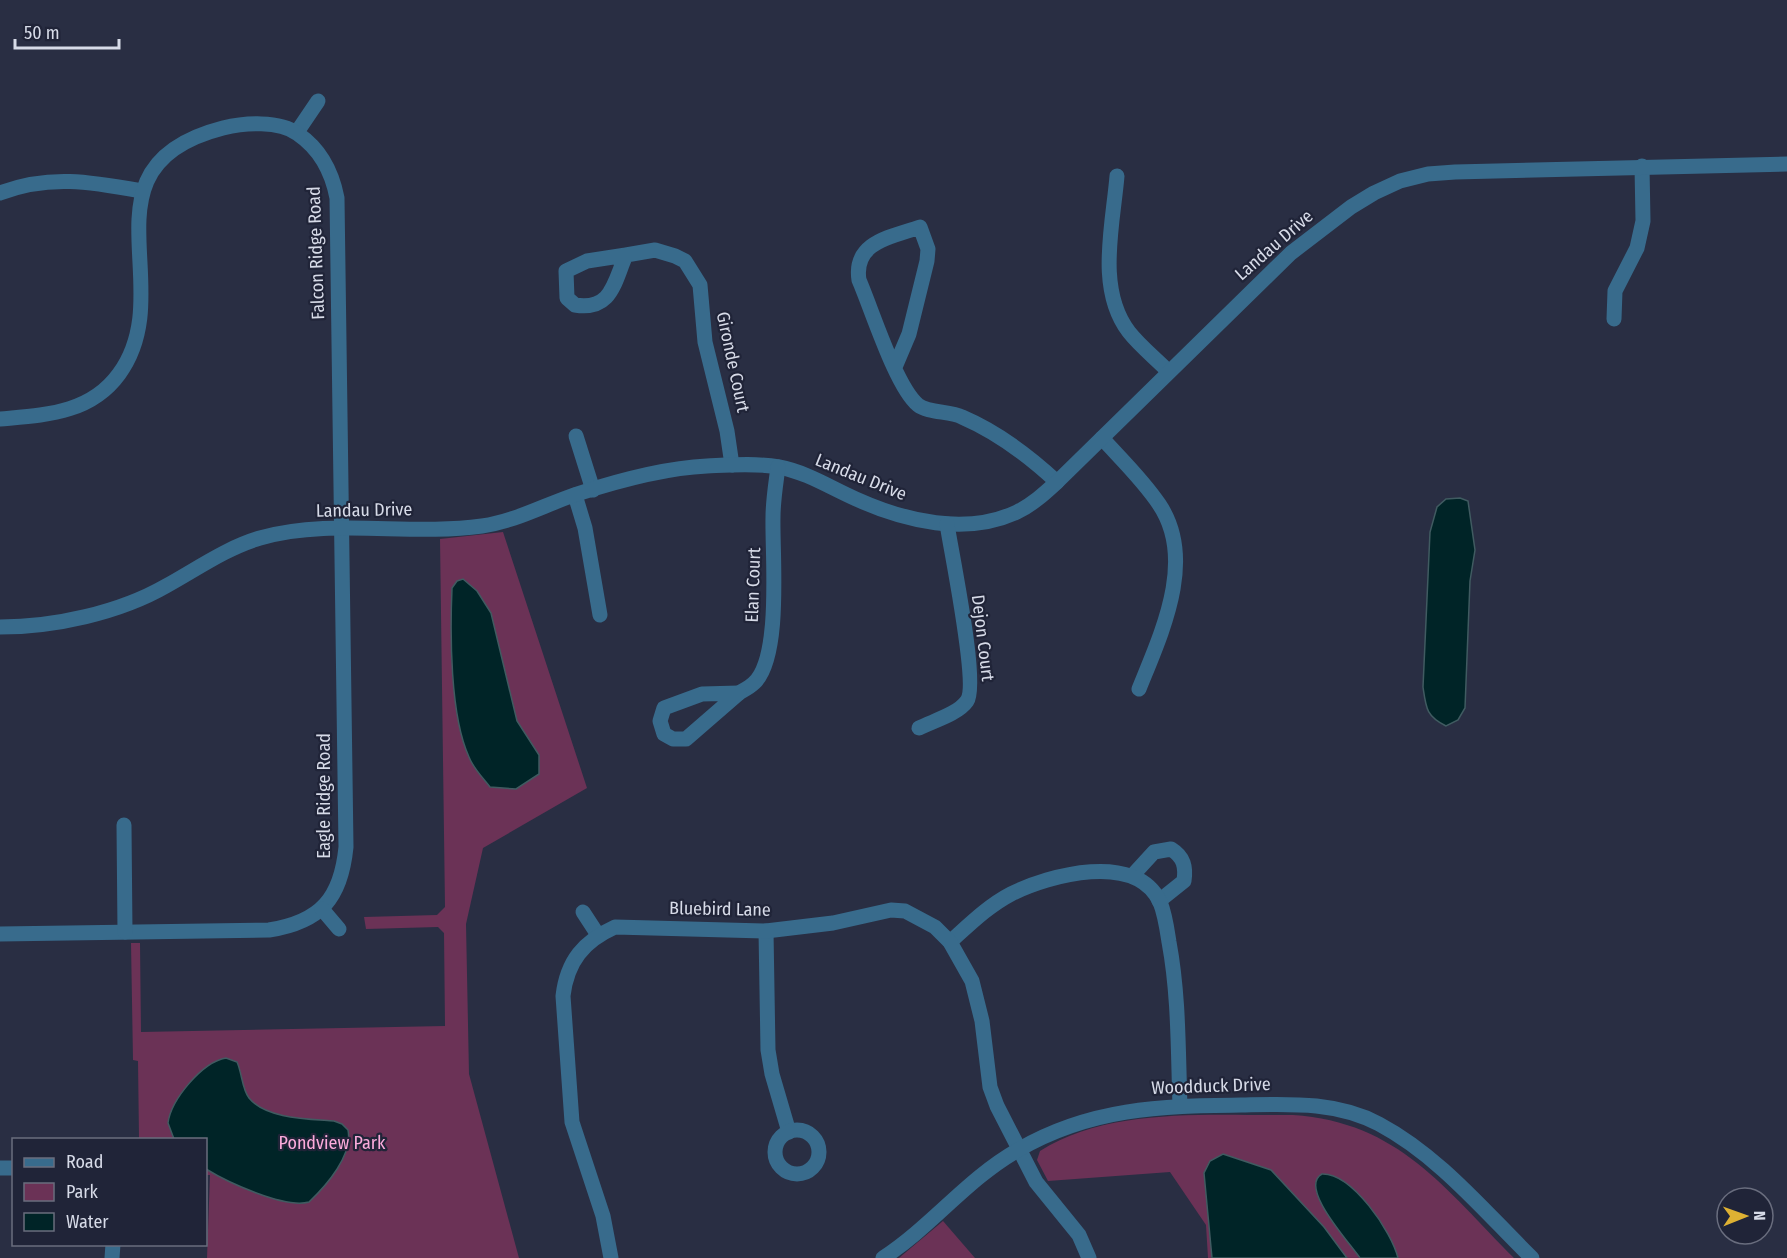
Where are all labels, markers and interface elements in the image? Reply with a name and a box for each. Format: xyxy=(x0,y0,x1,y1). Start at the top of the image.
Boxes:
scale bar xyxy=(15,12,118,50)
text: 50 m xyxy=(24,22,60,44)
street label: Falcon Ridge Road xyxy=(303,186,329,320)
street label: Landau Drive xyxy=(1230,205,1318,285)
street label: Gironde Court xyxy=(712,310,754,414)
street label: Landau Drive xyxy=(812,449,910,505)
street label: Landau Drive xyxy=(316,498,412,522)
street label: Elan Court xyxy=(741,547,765,623)
street label: Dejon Court xyxy=(967,594,999,683)
street label: Eagle Ridge Road xyxy=(313,733,335,859)
street label: Bluebird Lane xyxy=(669,897,771,921)
street label: Woodduck Drive xyxy=(1151,1073,1271,1099)
park label: Pondview Park xyxy=(279,1132,386,1154)
legend xyxy=(12,1138,207,1246)
text: Road xyxy=(66,1151,103,1173)
text: Park xyxy=(66,1181,99,1203)
north arrow xyxy=(1715,1186,1775,1246)
text: Water xyxy=(66,1211,109,1233)
text: N xyxy=(1750,1211,1769,1221)

